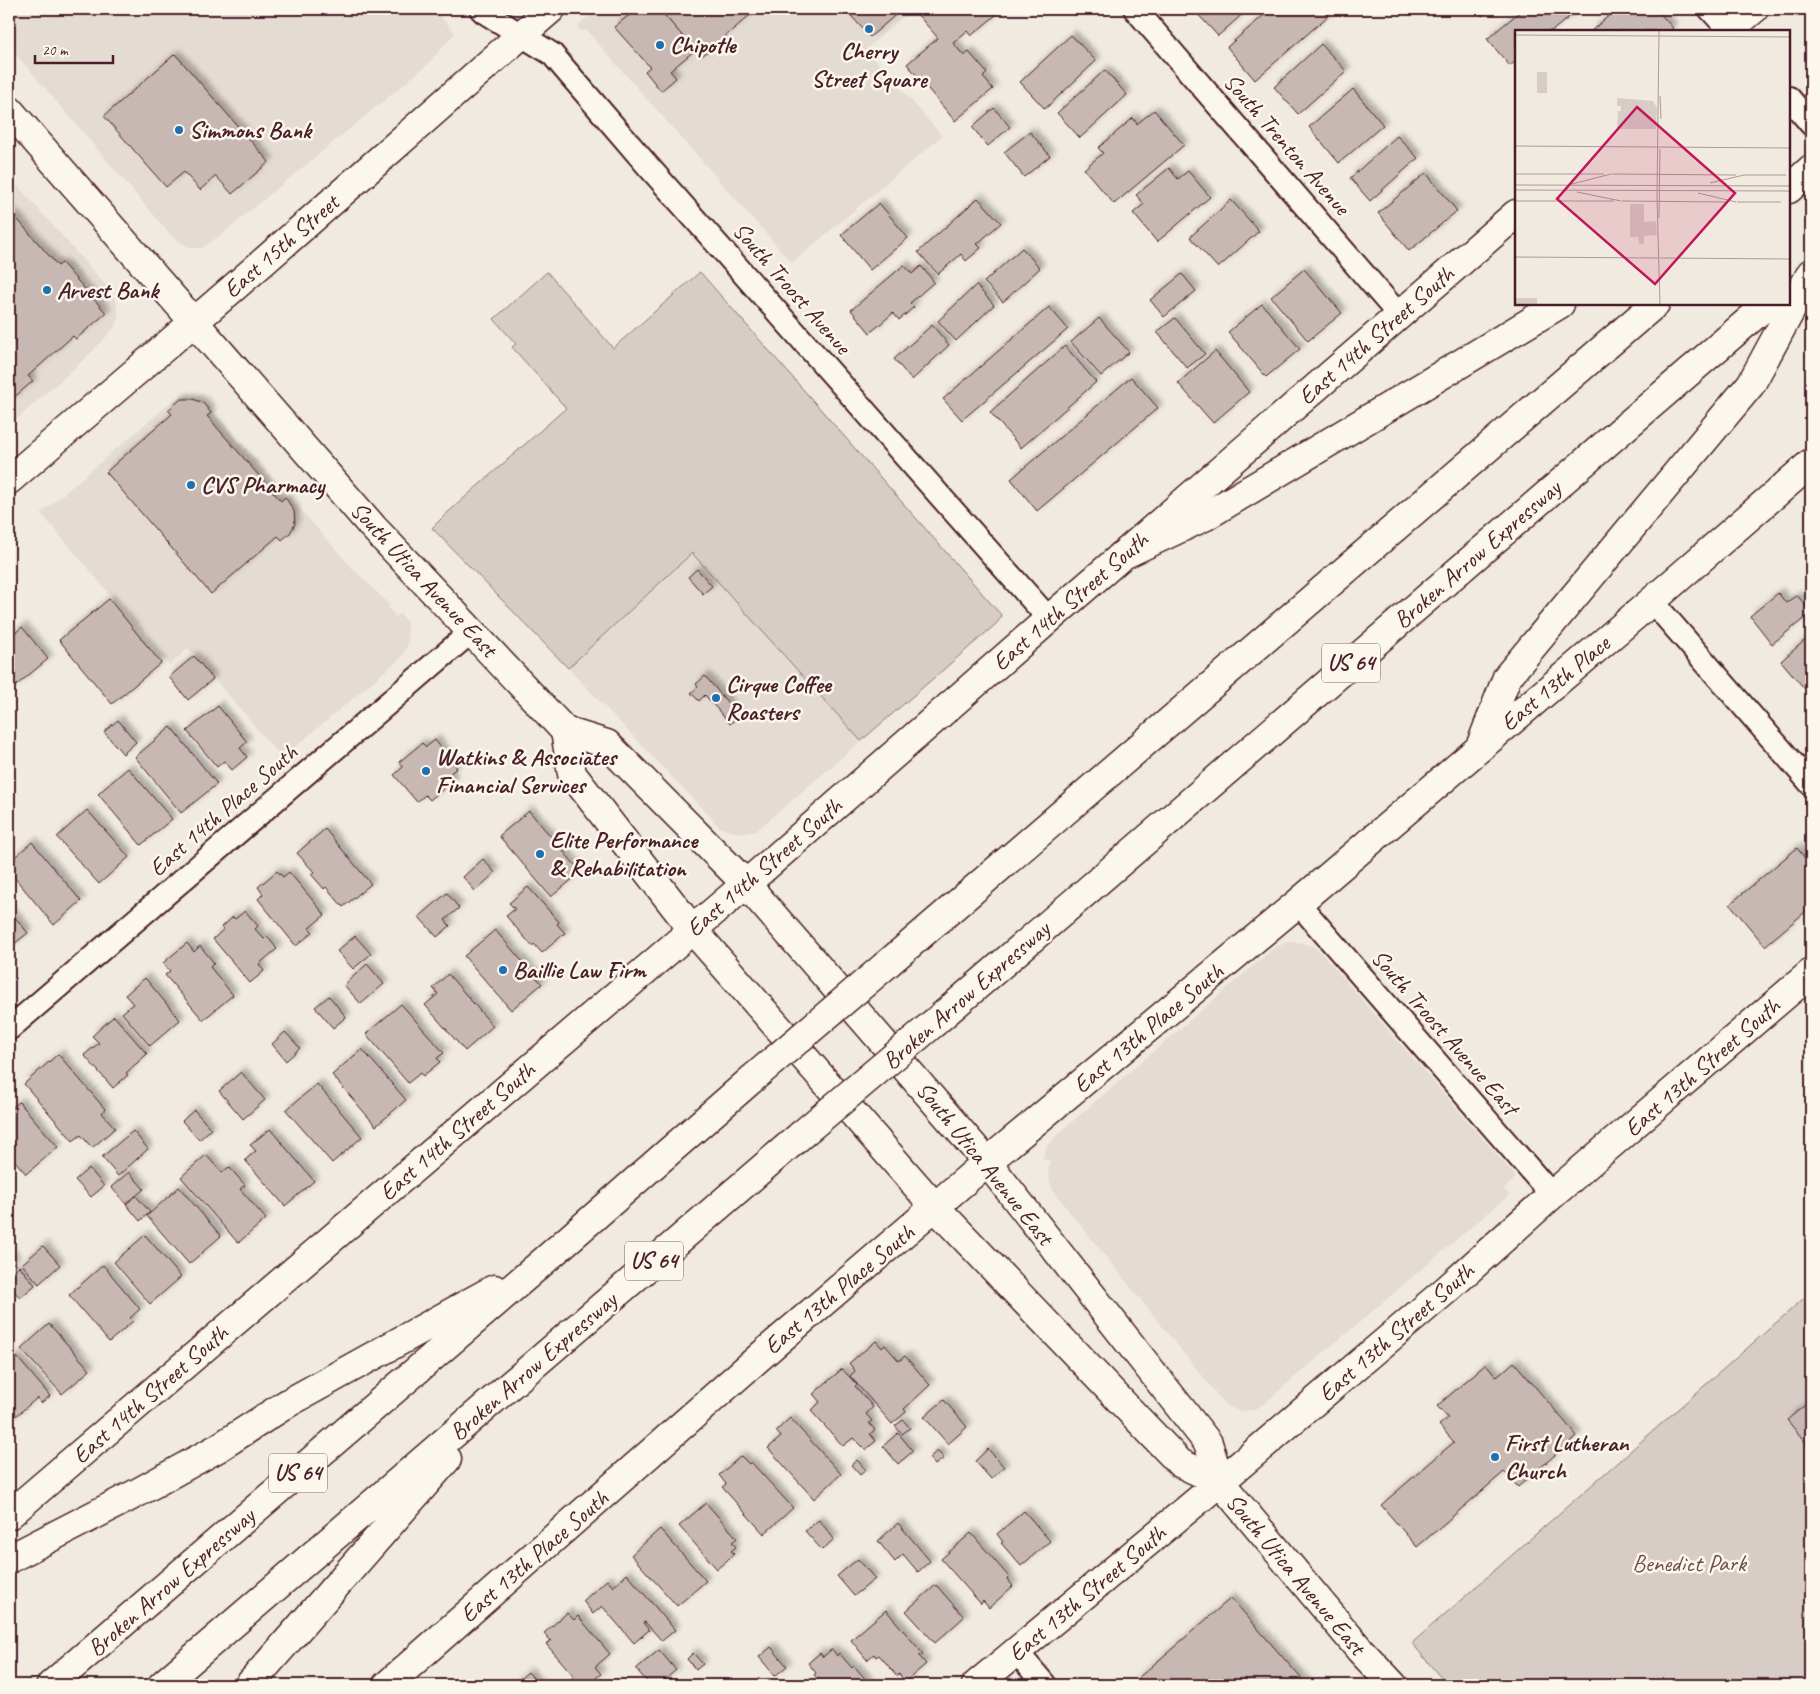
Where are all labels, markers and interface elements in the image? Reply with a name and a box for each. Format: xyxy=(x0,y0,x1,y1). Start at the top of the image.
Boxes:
marker: Cherry Street Square xyxy=(863,23,875,35)
place label: Chipotle xyxy=(670,30,737,60)
inset map xyxy=(1515,30,1790,305)
scale bar xyxy=(35,32,112,64)
place label: Cherry Street Square xyxy=(811,36,929,94)
marker: Chipotle xyxy=(654,39,666,51)
text: 20 m xyxy=(42,41,69,60)
street label: South Trenton Avenue xyxy=(1217,67,1358,223)
place label: Simmons Bank xyxy=(189,115,313,145)
marker: Simmons Bank xyxy=(173,124,185,136)
street label: East 15th Street xyxy=(217,186,346,304)
street label: South Troost Avenue xyxy=(726,216,859,362)
street label: East 14th Street South xyxy=(1292,258,1462,411)
place label: Arvest Bank xyxy=(57,275,160,305)
marker: Arvest Bank xyxy=(41,284,53,296)
place label: CVS Pharmacy xyxy=(201,470,326,500)
street label: Broken Arrow Expressway xyxy=(1387,472,1568,635)
marker: CVS Pharmacy xyxy=(185,479,197,491)
street label: South Utica Avenue East xyxy=(344,495,505,665)
street label: East 14th Street South xyxy=(986,524,1156,677)
street label: East 13th Place xyxy=(1494,627,1617,737)
road number: US 64 xyxy=(1322,644,1380,682)
place label: Cirque Coffee Roasters xyxy=(726,669,833,727)
marker: Cirque Coffee Roasters xyxy=(710,692,722,704)
street label: East 14th Place South xyxy=(143,737,304,883)
place label: Watkins & Associates Financial Services xyxy=(436,742,619,800)
marker: Watkins & Associates Financial Services xyxy=(420,765,432,777)
street label: East 14th Street South xyxy=(680,790,850,943)
place label: Elite Performance & Rehabilitation xyxy=(550,825,699,883)
marker: Elite Performance & Rehabilitation xyxy=(534,848,546,860)
street label: Broken Arrow Expressway xyxy=(876,913,1057,1076)
street label: South Troost Avenue East xyxy=(1365,943,1527,1123)
place label: Baillie Law Firm xyxy=(513,955,647,985)
street label: East 13th Place South xyxy=(1067,956,1230,1100)
marker: Baillie Law Firm xyxy=(497,964,509,976)
street label: East 13th Street South xyxy=(1618,990,1788,1143)
street label: East 14th Street South xyxy=(373,1054,543,1207)
street label: South Utica Avenue East xyxy=(910,1075,1061,1252)
street label: East 13th Place South xyxy=(758,1217,921,1361)
road number: US 64 xyxy=(625,1242,683,1280)
street label: East 13th Street South xyxy=(1312,1255,1482,1408)
street label: Broken Arrow Expressway xyxy=(443,1284,624,1447)
street label: East 14th Street South xyxy=(66,1317,236,1470)
place label: First Lutheran Church xyxy=(1505,1428,1629,1486)
marker: First Lutheran Church xyxy=(1489,1451,1501,1463)
road number: US 64 xyxy=(269,1454,327,1492)
street label: East 13th Place South xyxy=(454,1483,615,1629)
street label: South Utica Avenue East xyxy=(1220,1487,1374,1662)
street label: Broken Arrow Expressway xyxy=(81,1500,262,1663)
street label: East 13th Street South xyxy=(1002,1517,1174,1668)
park label: Benedict Park xyxy=(1632,1548,1748,1578)

